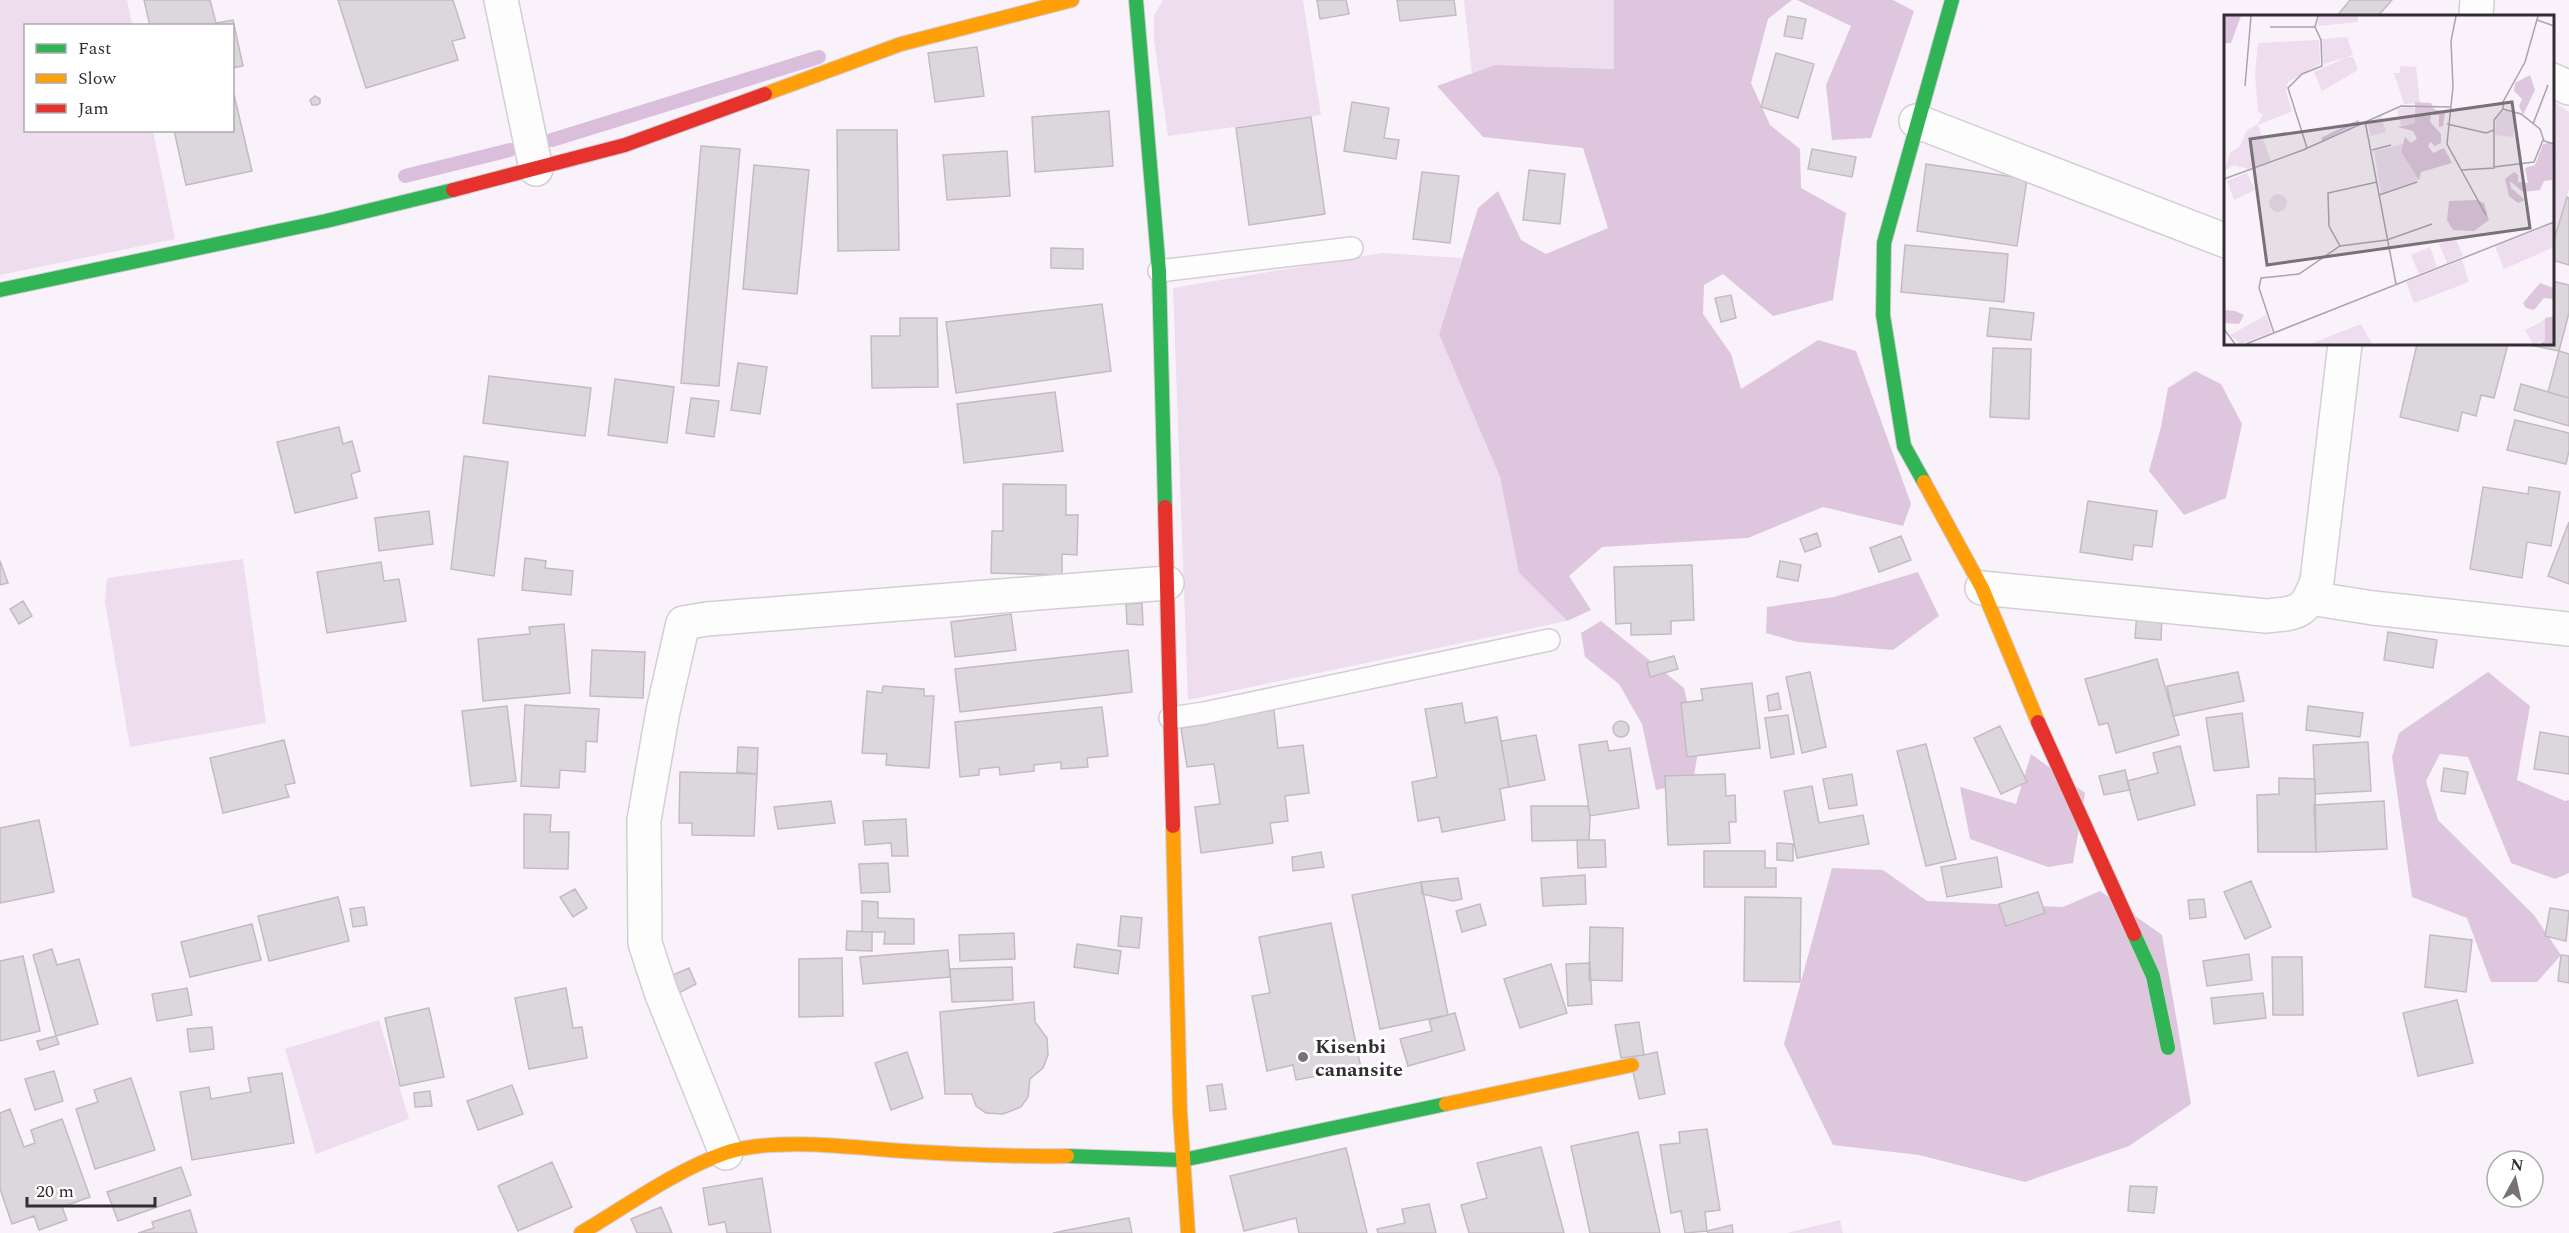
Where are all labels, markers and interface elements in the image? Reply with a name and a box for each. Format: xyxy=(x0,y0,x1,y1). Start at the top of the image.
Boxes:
inset map xyxy=(2224,15,2554,345)
legend xyxy=(24,24,234,132)
text: Fast xyxy=(78,35,111,62)
text: Slow xyxy=(78,65,117,92)
text: Jam xyxy=(78,95,109,122)
place label: Kisenbi canansite xyxy=(1315,1032,1403,1085)
marker: Kisenbi canansite xyxy=(1296,1050,1310,1064)
north arrow xyxy=(2485,1149,2545,1209)
text: N xyxy=(2509,1152,2525,1178)
scale bar xyxy=(27,1170,154,1208)
text: 20 m xyxy=(36,1178,74,1205)

